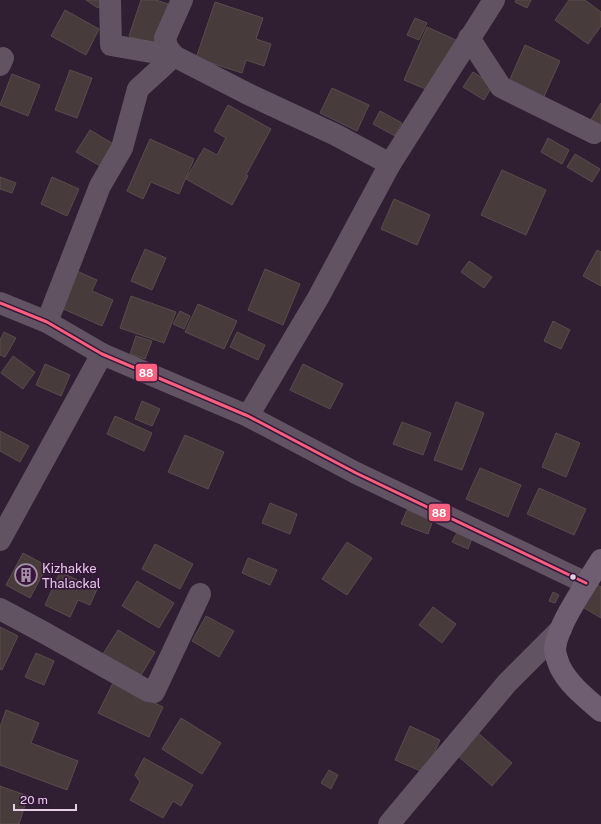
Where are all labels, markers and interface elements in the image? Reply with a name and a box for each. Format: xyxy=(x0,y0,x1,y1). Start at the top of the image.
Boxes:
line badge: 88 xyxy=(135,363,158,382)
text: 88 xyxy=(139,367,153,379)
line badge: 88 xyxy=(428,503,451,522)
text: 88 xyxy=(432,507,446,519)
place label: Kizhakke Thalackal xyxy=(42,561,101,591)
building icon: Kizhakke Thalackal xyxy=(13,562,39,588)
unlabelled marker xyxy=(568,572,578,582)
scale bar xyxy=(14,786,76,812)
text: 20 m xyxy=(20,793,48,807)

